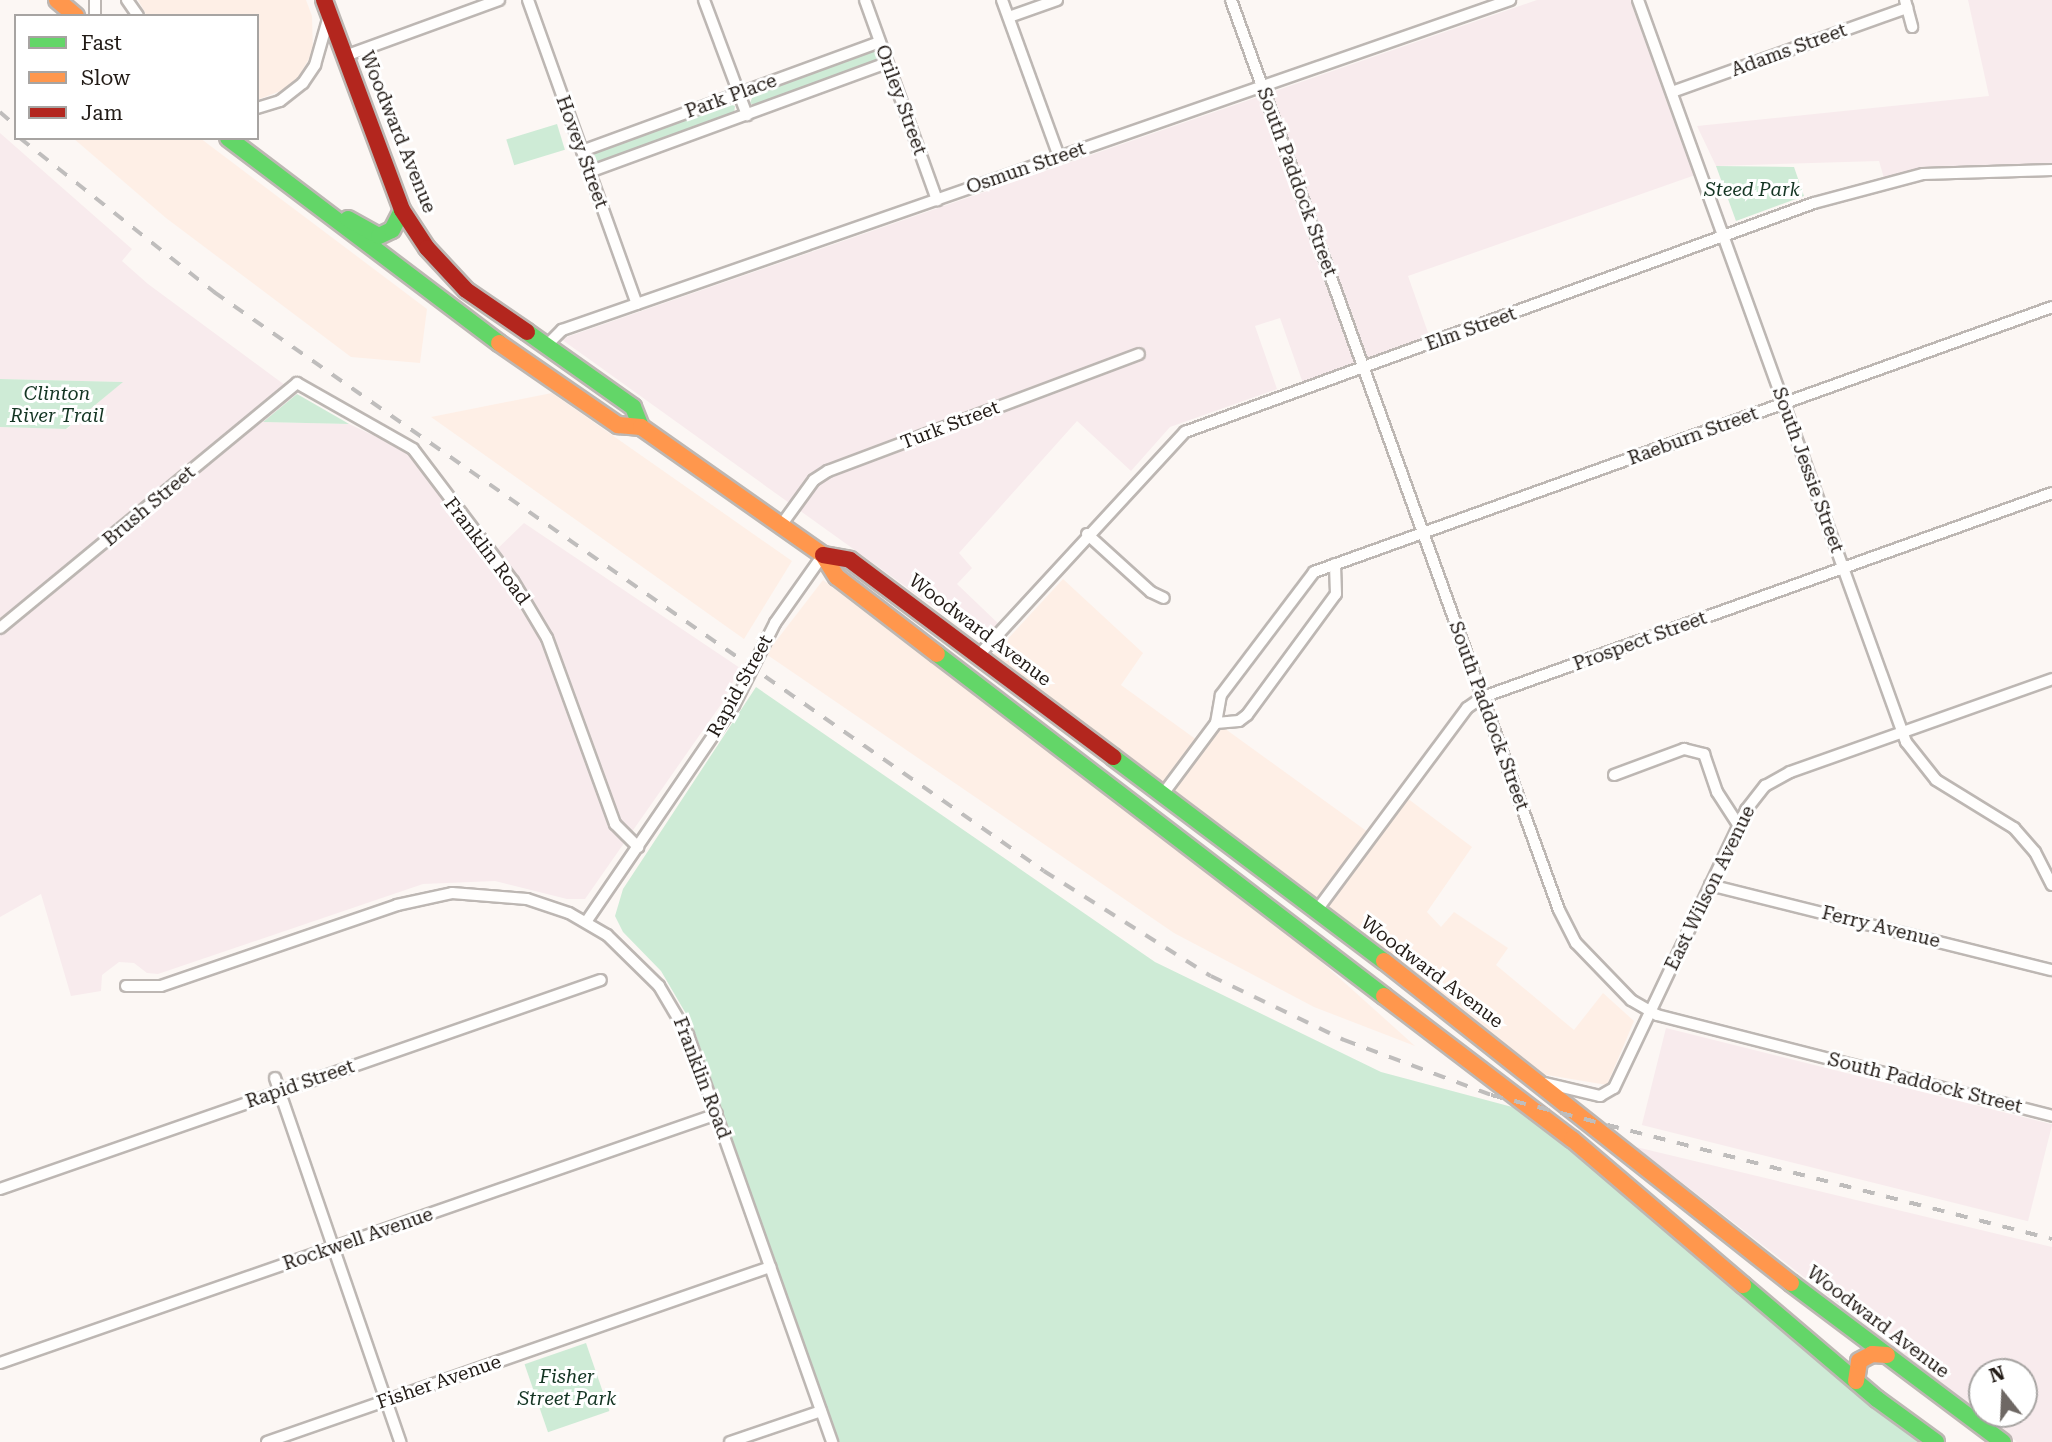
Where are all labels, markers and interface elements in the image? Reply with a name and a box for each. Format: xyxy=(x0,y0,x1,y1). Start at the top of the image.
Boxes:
legend xyxy=(14,14,259,140)
street label: Adams Street xyxy=(1728,19,1850,81)
text: Fast xyxy=(81,31,122,55)
street label: Oriley Street xyxy=(871,42,931,158)
street label: Woodward Avenue xyxy=(355,48,441,216)
text: Slow xyxy=(81,66,130,90)
street label: Park Place xyxy=(682,69,780,123)
street label: South Paddock Street xyxy=(1252,84,1342,280)
street label: Hovey Street xyxy=(551,93,613,211)
text: Jam xyxy=(81,101,123,125)
street label: Osmun Street xyxy=(963,137,1089,199)
park label: Steed Park xyxy=(1704,179,1800,201)
street label: Elm Street xyxy=(1423,302,1519,356)
park label: Clinton River Trail xyxy=(10,383,104,427)
street label: South Jessie Street xyxy=(1767,384,1849,556)
street label: Turk Street xyxy=(898,396,1002,454)
street label: Raeburn Street xyxy=(1625,402,1761,470)
street label: Brush Street xyxy=(98,461,200,551)
street label: Franklin Road xyxy=(439,493,535,609)
street label: Woodward Avenue xyxy=(904,569,1056,691)
street label: Prospect Street xyxy=(1570,606,1710,676)
street label: South Paddock Street xyxy=(1444,618,1534,814)
street label: Rapid Street xyxy=(703,631,777,741)
street label: East Wilson Avenue xyxy=(1660,802,1760,974)
street label: Ferry Avenue xyxy=(1819,901,1943,953)
street label: Woodward Avenue xyxy=(1356,911,1508,1033)
street label: Franklin Road xyxy=(668,1014,736,1142)
street label: South Paddock Street xyxy=(1825,1048,2025,1118)
street label: Rapid Street xyxy=(243,1055,357,1113)
street label: Rockwell Avenue xyxy=(280,1203,436,1275)
street label: Woodward Avenue xyxy=(1802,1261,1954,1383)
street label: Fisher Avenue xyxy=(374,1350,504,1414)
north arrow xyxy=(1968,1358,2038,1428)
text: N xyxy=(1986,1361,2007,1388)
park label: Fisher Street Park xyxy=(518,1366,616,1410)

